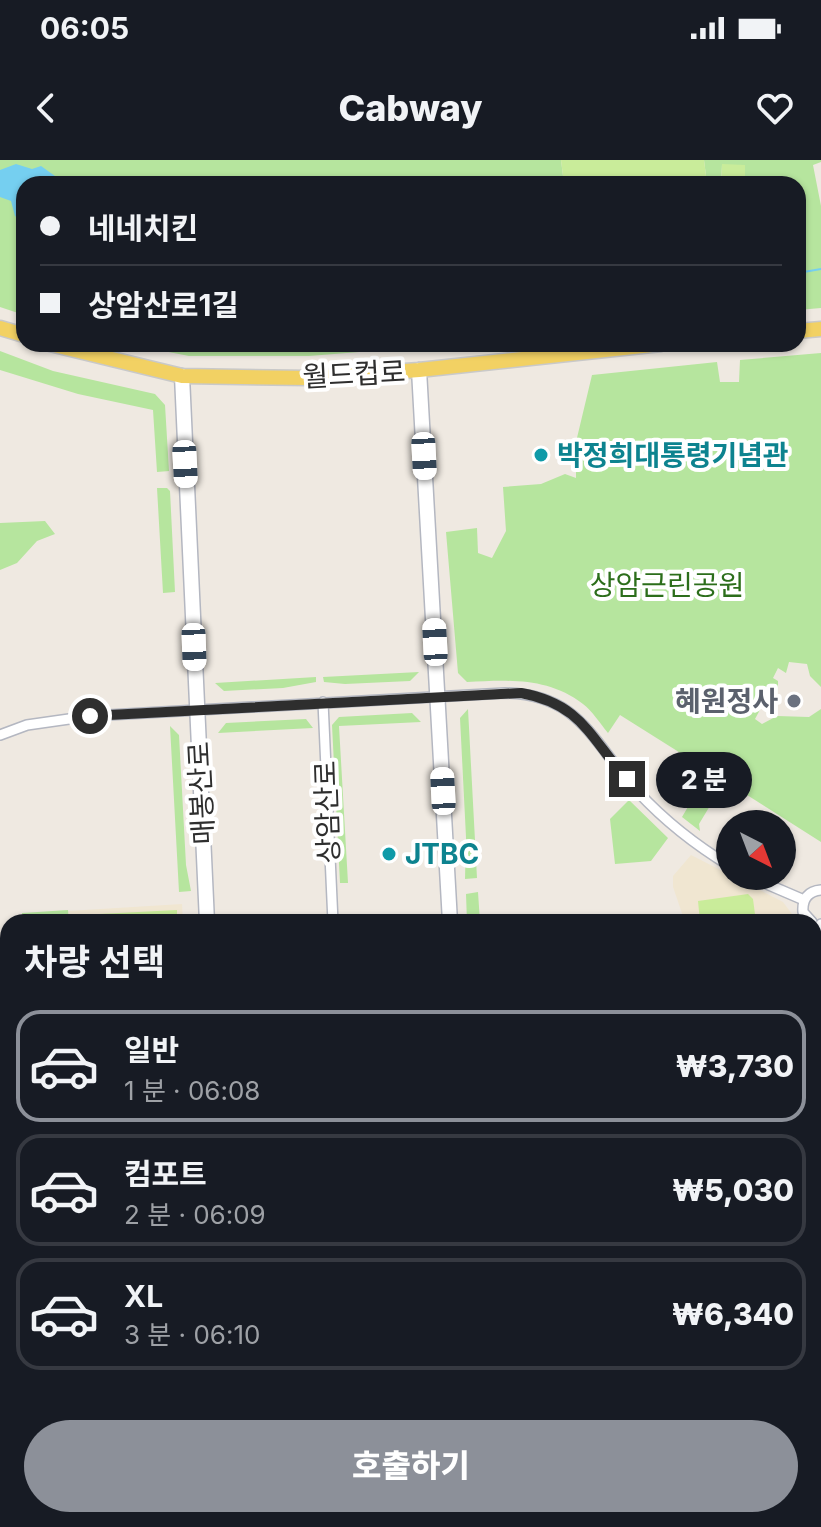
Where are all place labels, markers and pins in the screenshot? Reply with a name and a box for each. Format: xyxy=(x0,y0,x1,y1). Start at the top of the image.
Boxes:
place label: 박정희대통령기념관 xyxy=(557,438,789,472)
marker: 박정희대통령기념관 xyxy=(532,446,550,464)
place label: 혜원정사 xyxy=(675,684,778,718)
marker: 혜원정사 xyxy=(785,692,803,710)
place label: JTBC xyxy=(405,837,479,871)
marker: JTBC xyxy=(380,845,398,863)

